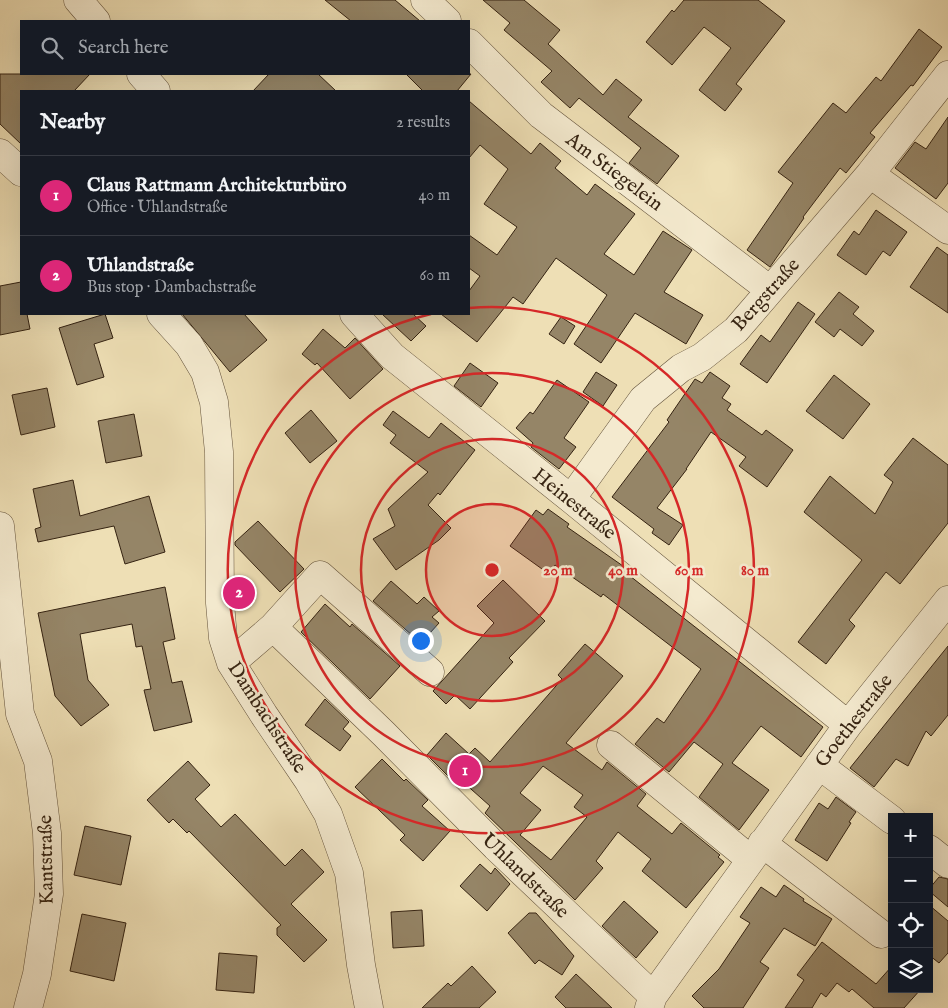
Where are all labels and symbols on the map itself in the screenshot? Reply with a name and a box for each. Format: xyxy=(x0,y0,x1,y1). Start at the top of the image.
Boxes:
street label: Am Stiegelein xyxy=(560,127,668,217)
street label: Bergstraße xyxy=(727,253,806,337)
street label: Heinestraße xyxy=(527,463,621,546)
centre of rings xyxy=(483,561,501,579)
text: 20 m xyxy=(543,561,573,580)
text: 40 m xyxy=(608,561,638,580)
text: 60 m xyxy=(675,561,704,580)
text: 80 m xyxy=(741,561,769,580)
pin: 2 xyxy=(223,574,255,612)
your location xyxy=(408,628,434,654)
street label: Dambachstraße xyxy=(221,657,312,778)
street label: Goethestraße xyxy=(810,669,898,773)
pin: 1 xyxy=(449,752,481,790)
street label: Kantstraße xyxy=(33,815,60,905)
street label: Uhlandstraße xyxy=(476,828,574,924)

